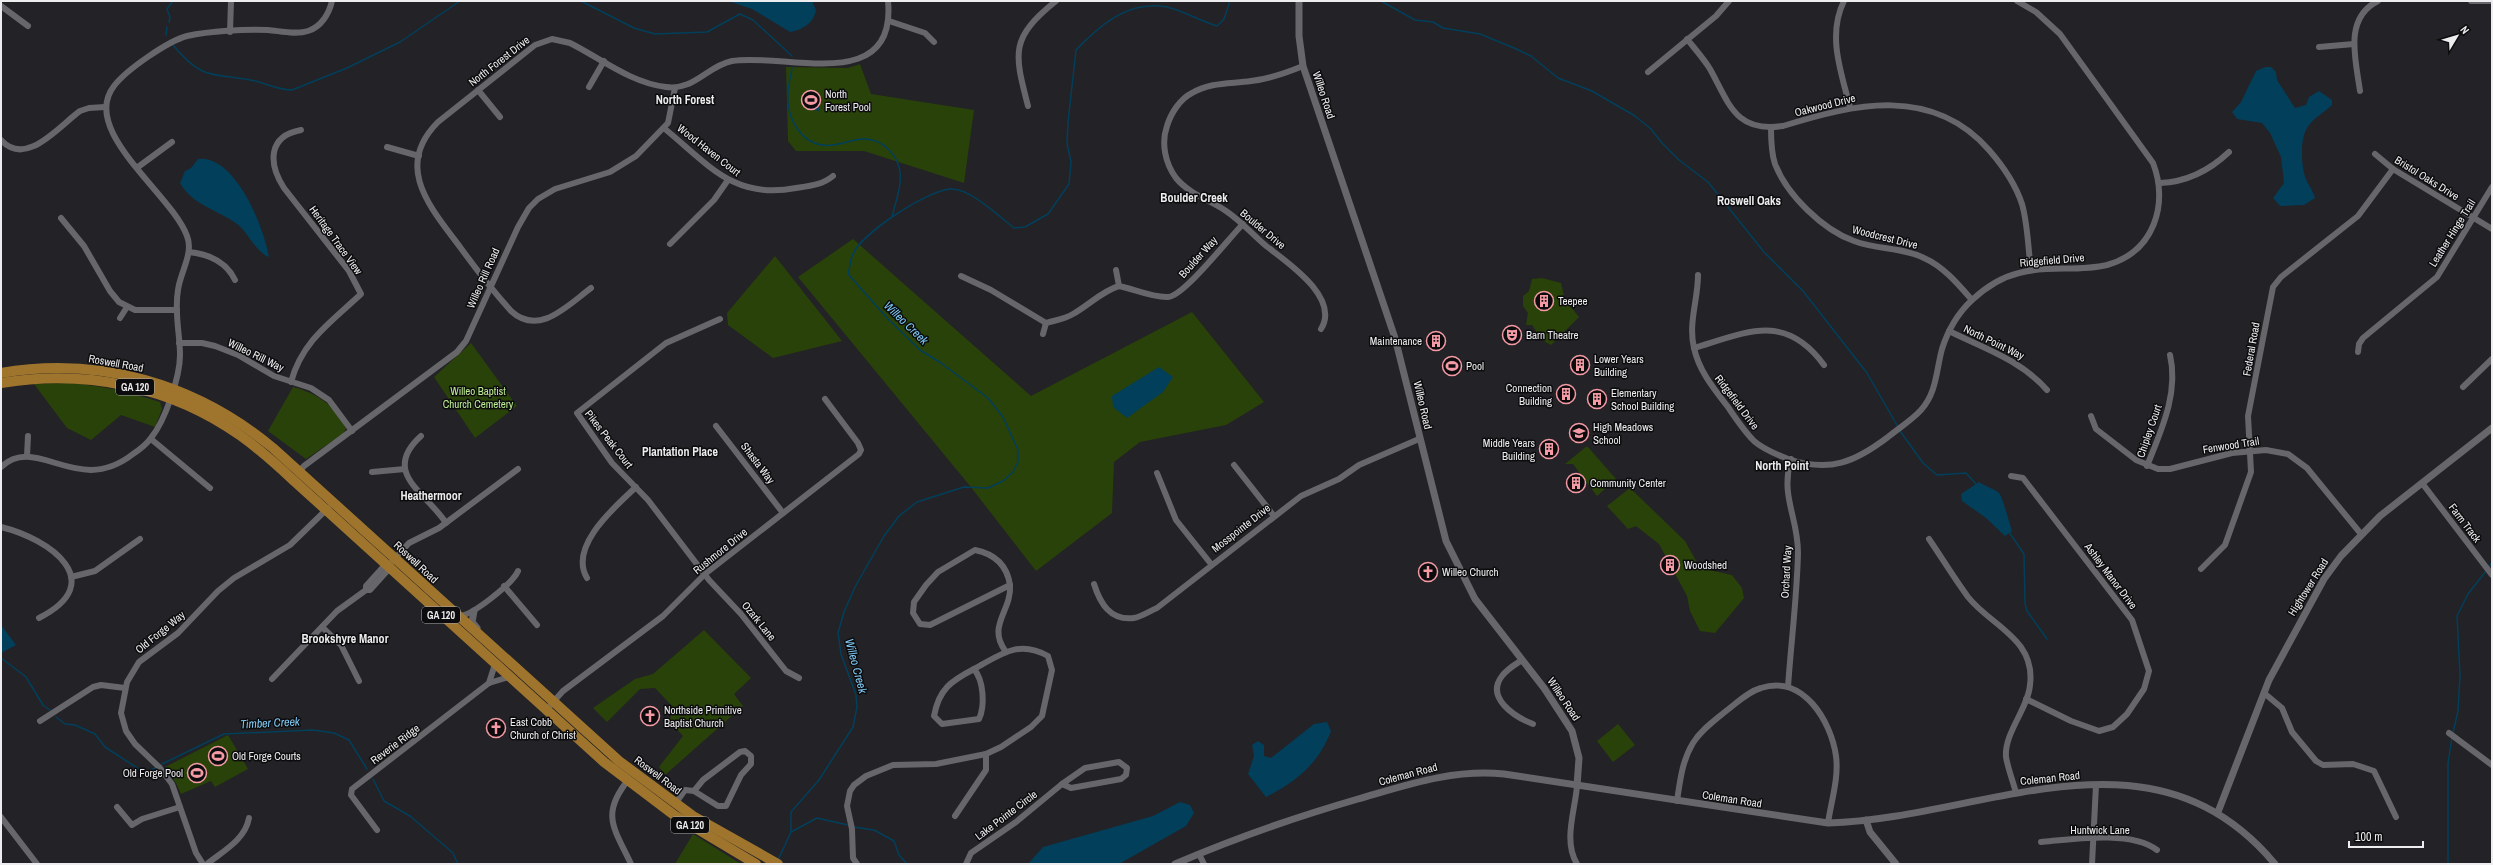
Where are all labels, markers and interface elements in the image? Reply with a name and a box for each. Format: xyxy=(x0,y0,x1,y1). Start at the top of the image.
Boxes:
north arrow xyxy=(2437,16,2477,56)
text: N xyxy=(2457,23,2472,37)
street label: North Forest Drive xyxy=(466,33,532,89)
street label: Willeo Road xyxy=(1310,69,1338,121)
place label: North Forest Pool xyxy=(825,87,871,114)
sports icon: North Forest Pool xyxy=(800,89,822,111)
street label: Oakwood Drive xyxy=(1793,91,1857,119)
district label: North Forest xyxy=(656,92,715,108)
street label: Wood Haven Court xyxy=(675,121,744,179)
street label: Bristol Oaks Drive xyxy=(2392,153,2462,203)
district label: Boulder Creek xyxy=(1160,190,1228,206)
district label: Roswell Oaks xyxy=(1717,193,1782,209)
street label: Leather Hinge Trail xyxy=(2426,197,2478,269)
street label: Heritage Trace View xyxy=(306,203,366,278)
street label: Boulder Drive xyxy=(1237,206,1289,252)
street label: Woodcrest Drive xyxy=(1851,222,1919,252)
street label: Boulder Way xyxy=(1176,233,1221,281)
street label: Willeo Rill Road xyxy=(463,246,503,310)
street label: Ridgefield Drive xyxy=(2019,250,2085,270)
building icon: Teepee xyxy=(1533,290,1555,312)
place label: Teepee xyxy=(1558,294,1588,308)
water label: Willeo Creek xyxy=(880,298,933,349)
street label: North Point Way xyxy=(1961,321,2027,363)
street label: Federal Road xyxy=(2239,321,2263,377)
theatre icon: Barn Theatre xyxy=(1501,324,1523,346)
place label: Barn Theatre xyxy=(1526,328,1579,342)
building icon: Maintenance xyxy=(1425,330,1447,352)
place label: Maintenance xyxy=(1370,334,1422,348)
street label: Willeo Rill Way xyxy=(226,335,287,375)
street label: Roswell Road xyxy=(87,351,145,375)
place label: Lower Years Building xyxy=(1594,352,1644,379)
building icon: Lower Years Building xyxy=(1569,354,1591,376)
sports icon: Pool xyxy=(1441,355,1463,377)
place label: Pool xyxy=(1466,359,1484,373)
street label: Ridgefield Drive xyxy=(1712,372,1762,432)
road number: GA 120 xyxy=(116,379,154,395)
street label: Willeo Road xyxy=(1411,379,1435,431)
place label: Connection Building xyxy=(1506,381,1552,408)
building icon: Connection Building xyxy=(1555,383,1577,405)
park label: Willeo Baptist Church Cemetery xyxy=(443,384,514,411)
place label: Elementary School Building xyxy=(1611,386,1674,413)
building icon: Elementary School Building xyxy=(1586,388,1608,410)
street label: Chipley Court xyxy=(2133,402,2165,459)
street label: Pikes Peak Court xyxy=(582,407,636,471)
place label: High Meadows School xyxy=(1593,420,1654,447)
school or university icon: High Meadows School xyxy=(1568,422,1590,444)
street label: Fenwood Trail xyxy=(2202,434,2260,456)
place label: Middle Years Building xyxy=(1483,436,1535,463)
building icon: Middle Years Building xyxy=(1538,438,1560,460)
street label: Shasta Way xyxy=(738,439,778,487)
district label: Plantation Place xyxy=(642,444,719,460)
district label: North Point xyxy=(1755,458,1810,474)
building icon: Community Center xyxy=(1565,472,1587,494)
place label: Community Center xyxy=(1590,476,1666,490)
district label: Heathermoor xyxy=(400,488,462,504)
street label: Mosspointe Drive xyxy=(1209,501,1273,555)
street label: Farm Track xyxy=(2446,501,2484,546)
street label: Rushmore Drive xyxy=(690,525,750,577)
street label: Roswell Road xyxy=(391,538,441,586)
street label: Ashley Manor Drive xyxy=(2081,539,2140,612)
street label: Orchard Way xyxy=(1778,545,1794,599)
building icon: Woodshed xyxy=(1659,554,1681,576)
street label: Hightower Road xyxy=(2285,556,2331,618)
place label: Woodshed xyxy=(1684,558,1727,572)
church icon: Willeo Church xyxy=(1417,561,1439,583)
place label: Willeo Church xyxy=(1442,565,1499,579)
street label: Ozark Lane xyxy=(739,598,779,644)
street label: Old Forge Way xyxy=(132,607,188,656)
road number: GA 120 xyxy=(422,607,460,623)
district label: Brookshyre Manor xyxy=(302,631,389,647)
water label: Willeo Creek xyxy=(841,637,871,696)
street label: Willeo Road xyxy=(1544,675,1584,723)
place label: Northside Primitive Baptist Church xyxy=(664,703,742,730)
church icon: Northside Primitive Baptist Church xyxy=(639,705,661,727)
water label: Timber Creek xyxy=(240,713,301,733)
place label: East Cobb Church of Christ xyxy=(510,715,576,742)
church icon: East Cobb Church of Christ xyxy=(485,717,507,739)
street label: Reverie Ridge xyxy=(368,721,422,767)
sports icon: Old Forge Courts xyxy=(207,745,229,767)
place label: Old Forge Courts xyxy=(232,749,301,763)
street label: Roswell Road xyxy=(632,753,684,797)
street label: Coleman Road xyxy=(1377,759,1439,789)
sports icon: Old Forge Pool xyxy=(186,762,208,784)
place label: Old Forge Pool xyxy=(123,766,183,780)
street label: Coleman Road xyxy=(2019,768,2081,788)
street label: Lake Pointe Circle xyxy=(972,787,1040,843)
street label: Coleman Road xyxy=(1701,787,1763,811)
road number: GA 120 xyxy=(671,817,709,833)
street label: Huntwick Lane xyxy=(2070,823,2130,837)
scale bar xyxy=(2349,823,2423,849)
text: 100 m xyxy=(2355,829,2382,845)

